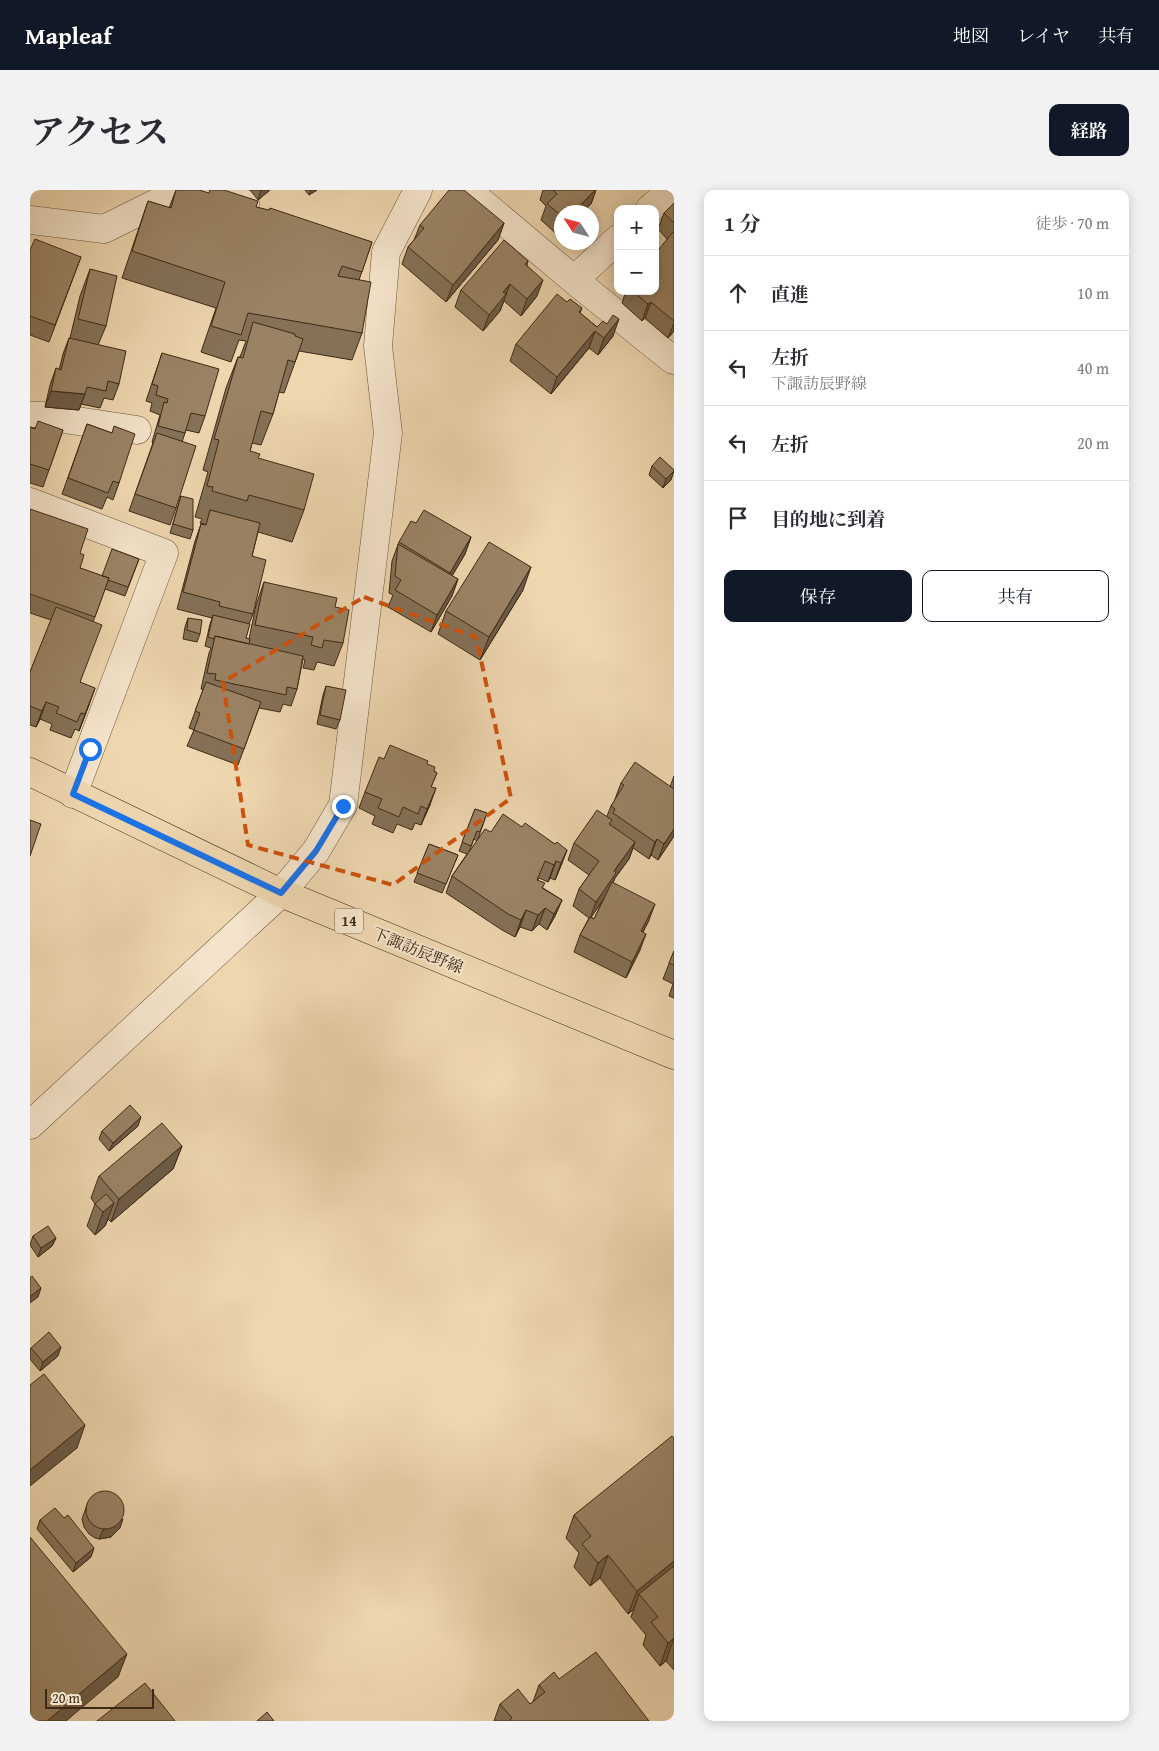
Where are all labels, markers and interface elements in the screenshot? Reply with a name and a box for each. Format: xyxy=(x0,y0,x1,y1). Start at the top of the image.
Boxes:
text: Mapleaf xyxy=(25,18,112,53)
text: 地図 xyxy=(953,22,989,49)
text: レイヤ xyxy=(1017,22,1070,49)
text: 共有 xyxy=(1098,22,1134,49)
button: 経路 xyxy=(1049,104,1129,156)
text: アクセス xyxy=(30,106,169,157)
north arrow xyxy=(554,205,599,250)
map controls xyxy=(614,205,659,295)
button: + xyxy=(614,205,659,250)
text: 1 分 xyxy=(724,208,761,239)
text: 徒歩 · 70 m xyxy=(1035,211,1109,235)
button: − xyxy=(614,250,659,295)
icon: ahead xyxy=(724,279,752,307)
text: 直進 xyxy=(771,280,809,308)
text: 10 m xyxy=(1077,281,1109,305)
text: 左折 xyxy=(771,343,809,371)
icon: left xyxy=(724,354,752,382)
text: 40 m xyxy=(1077,356,1109,380)
text: 下諏訪辰野線 xyxy=(771,371,867,395)
icon: left xyxy=(724,429,752,457)
text: 左折 xyxy=(771,430,809,458)
text: 20 m xyxy=(1077,431,1109,455)
icon: arrive xyxy=(724,504,752,532)
text: 目的地に到着 xyxy=(771,505,885,533)
button: 保存 xyxy=(724,570,912,622)
button: 共有 xyxy=(922,570,1109,622)
route start xyxy=(79,738,102,761)
route end xyxy=(332,795,355,818)
road number: 14 xyxy=(335,908,363,934)
street label: 下諏訪辰野線 xyxy=(369,921,467,979)
scale bar xyxy=(45,1686,154,1709)
text: 20 m xyxy=(52,1688,80,1708)

